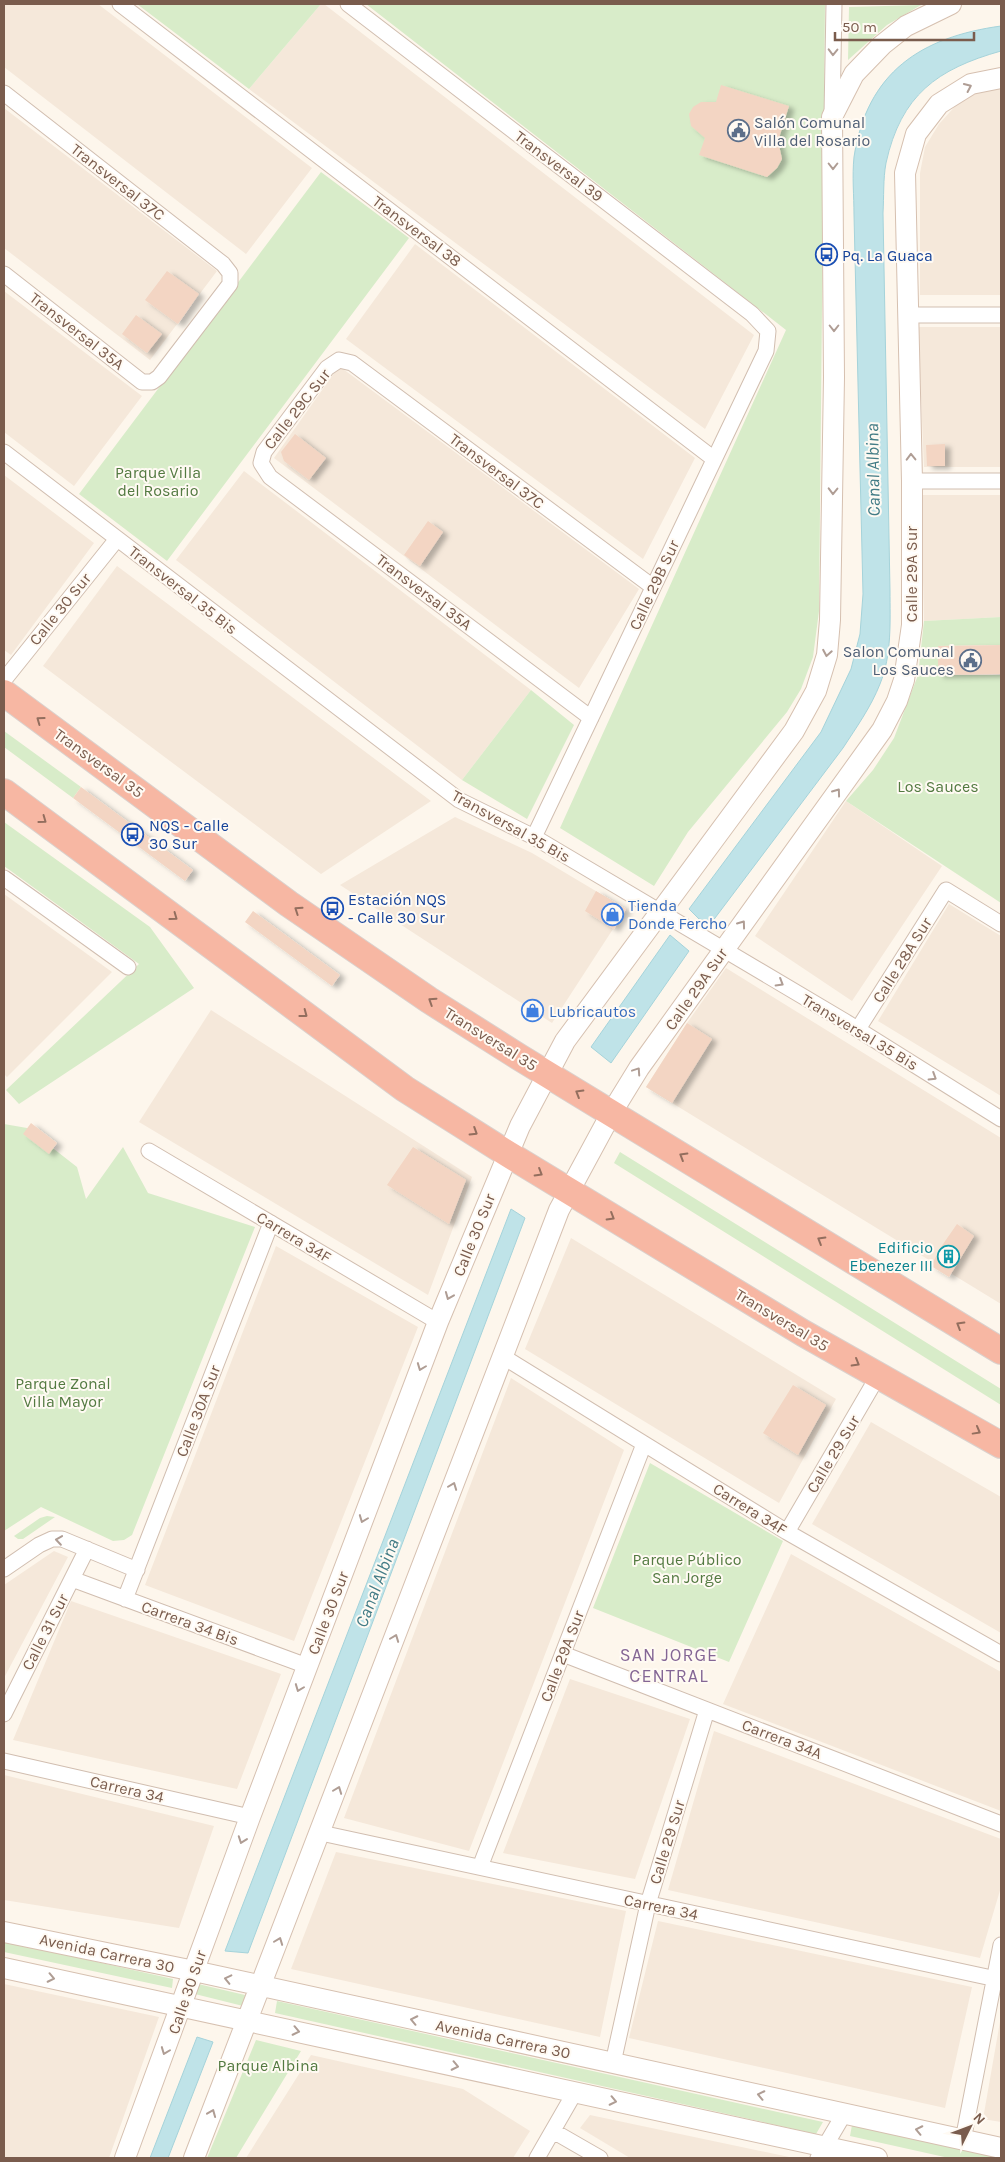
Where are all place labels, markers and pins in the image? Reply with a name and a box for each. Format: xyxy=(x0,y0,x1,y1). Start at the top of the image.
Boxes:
place label: Salón Comunal Villa del Rosario xyxy=(754,113,870,150)
public building icon: Salón Comunal Villa del Rosario xyxy=(726,119,750,143)
bus stop icon: Pq. La Guaca xyxy=(814,243,838,267)
place label: Pq. La Guaca xyxy=(842,246,933,265)
place label: Salon Comunal Los Sauces xyxy=(843,642,954,679)
public building icon: Salon Comunal Los Sauces xyxy=(958,648,982,672)
place label: NQS - Calle 30 Sur xyxy=(149,816,229,853)
bus stop icon: NQS - Calle 30 Sur xyxy=(121,822,145,846)
place label: Estación NQS - Calle 30 Sur xyxy=(348,890,447,927)
bus stop icon: Estación NQS - Calle 30 Sur xyxy=(320,896,344,920)
place label: Tienda Donde Fercho xyxy=(628,896,727,933)
shop icon: Tienda Donde Fercho xyxy=(600,902,624,926)
shop icon: Lubricautos xyxy=(521,999,545,1023)
place label: Lubricautos xyxy=(549,1002,636,1021)
place label: Edificio Ebenezer III xyxy=(850,1238,933,1275)
building icon: Edificio Ebenezer III xyxy=(937,1244,961,1268)

